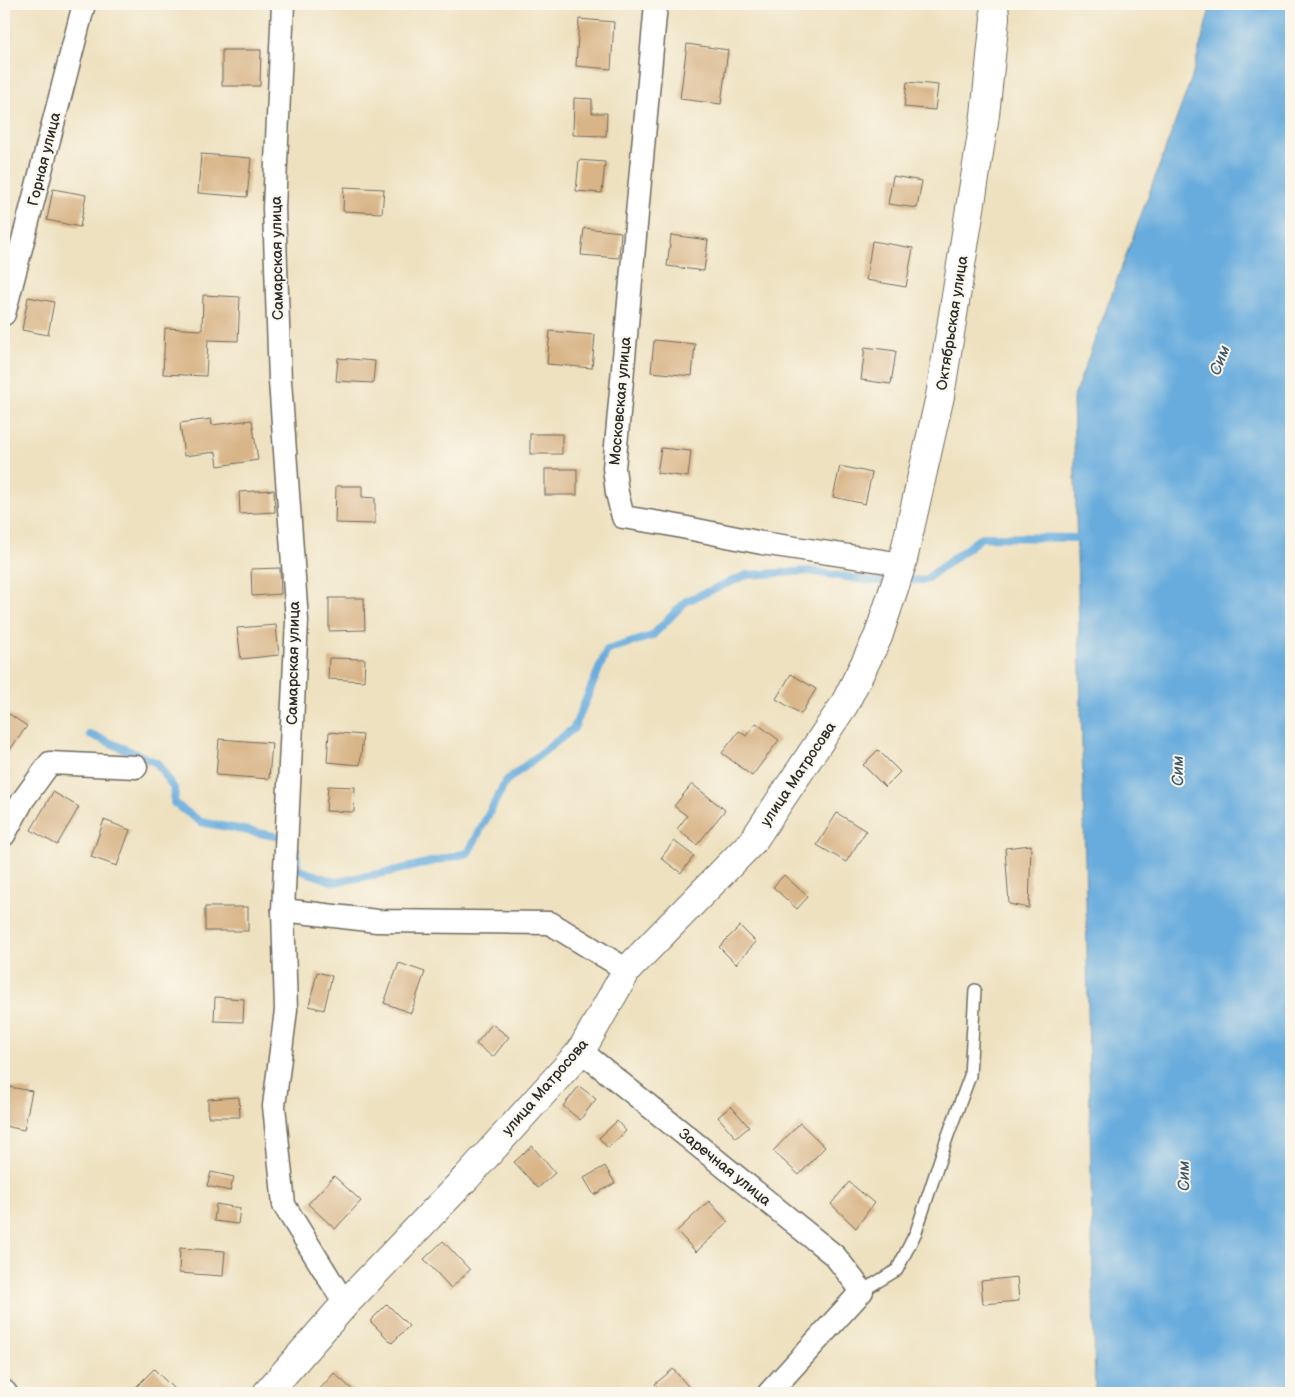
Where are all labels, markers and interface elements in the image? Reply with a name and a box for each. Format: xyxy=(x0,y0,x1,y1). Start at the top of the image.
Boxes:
street label: Горная улица xyxy=(24,110,65,208)
street label: Самарская улица xyxy=(267,196,288,320)
street label: Октябрьская улица xyxy=(932,254,973,392)
street label: Московская улица xyxy=(605,336,636,466)
water label: Сим xyxy=(1206,343,1235,378)
street label: Самарская улица xyxy=(283,601,304,725)
street label: улица Матросова xyxy=(756,718,841,830)
water label: Сим xyxy=(1169,755,1188,786)
street label: улица Матросова xyxy=(498,1035,593,1140)
street label: Заречная улица xyxy=(675,1124,775,1211)
water label: Сим xyxy=(1175,1160,1194,1191)

